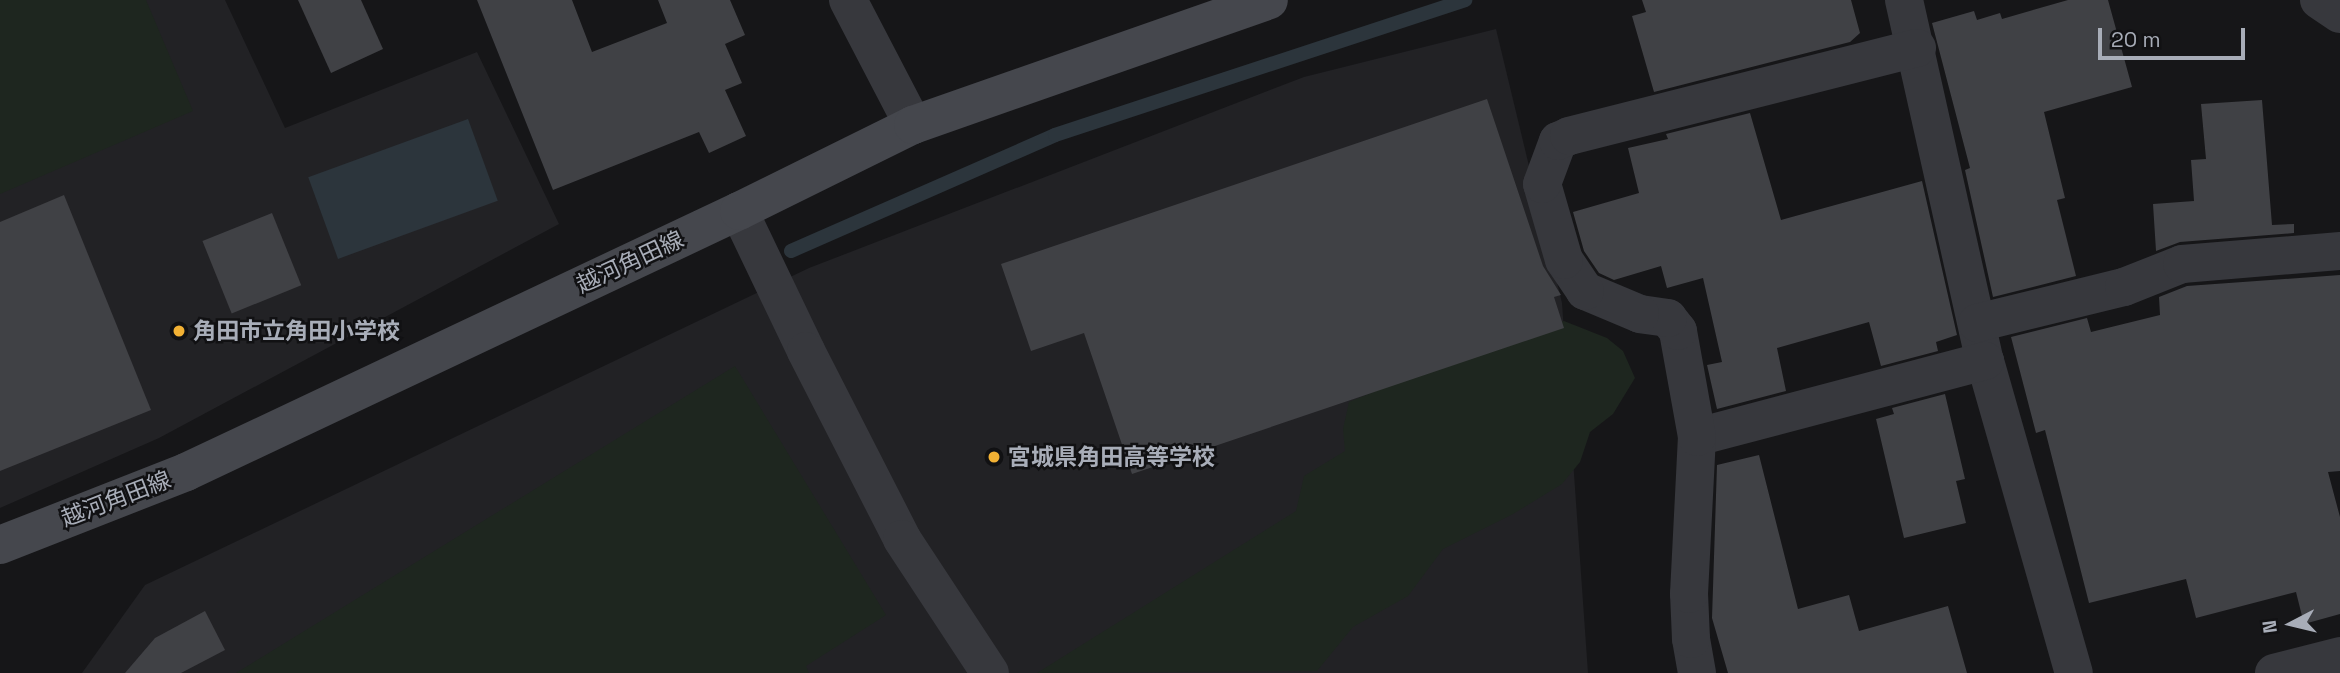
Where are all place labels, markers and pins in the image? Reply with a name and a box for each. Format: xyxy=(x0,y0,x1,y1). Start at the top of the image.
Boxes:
place label: 角田市立角田小学校 xyxy=(193,317,400,345)
marker: 角田市立角田小学校 xyxy=(171,323,187,339)
place label: 宮城県角田高等学校 xyxy=(1008,443,1215,471)
marker: 宮城県角田高等学校 xyxy=(986,449,1002,465)

